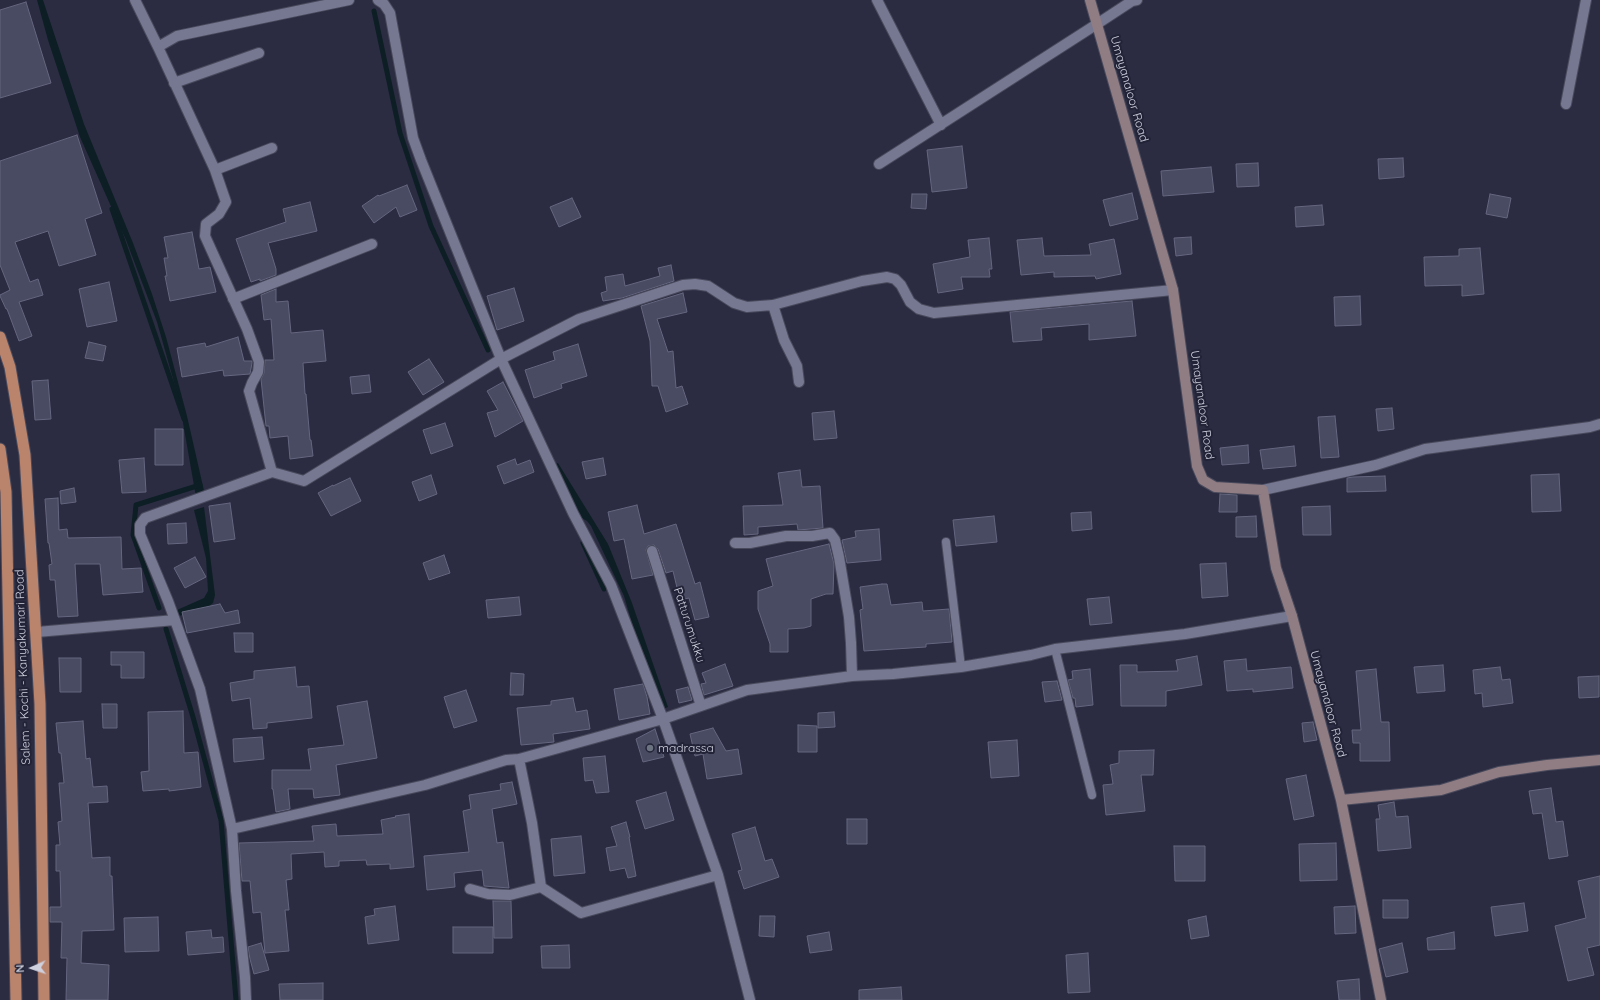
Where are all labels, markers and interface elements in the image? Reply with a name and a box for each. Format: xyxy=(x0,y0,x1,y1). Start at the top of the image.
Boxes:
street label: Umayanaloor Road xyxy=(1107,34,1151,144)
street label: Umayanaloor Road xyxy=(1187,350,1217,460)
street label: Salem - Kochi - Kanyakumari Road xyxy=(12,569,34,765)
street label: Patturumukku xyxy=(670,586,708,664)
street label: Umayanaloor Road xyxy=(1307,649,1349,759)
place label: madrassa xyxy=(658,741,714,755)
marker: madrassa xyxy=(645,743,655,753)
north arrow xyxy=(12,948,52,988)
text: N xyxy=(13,964,27,973)

